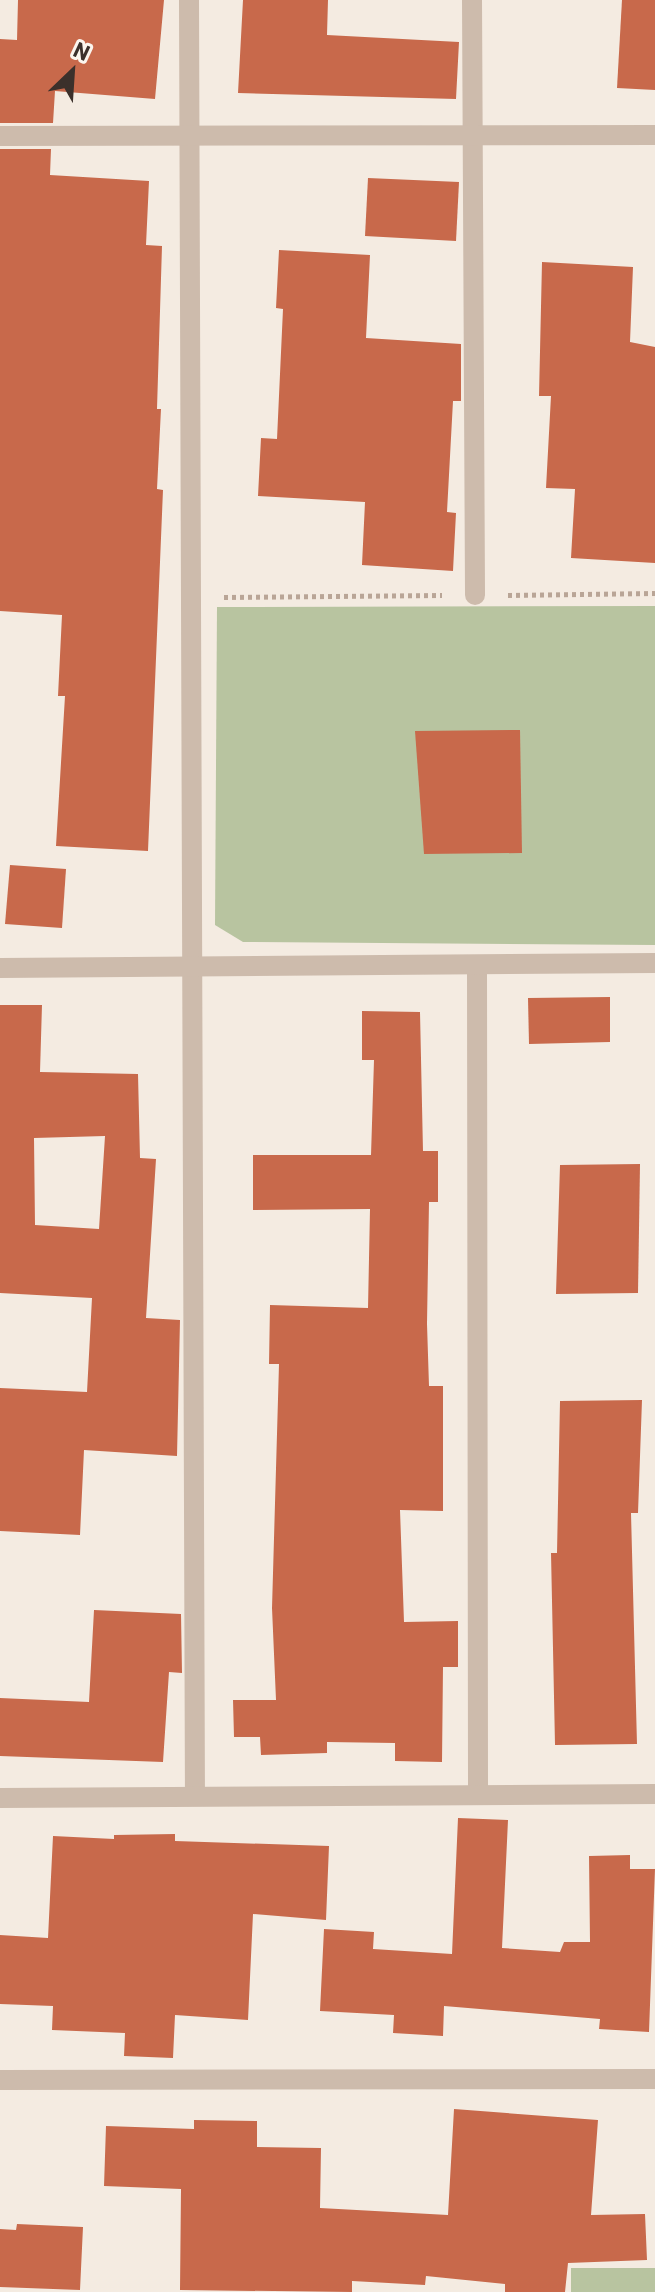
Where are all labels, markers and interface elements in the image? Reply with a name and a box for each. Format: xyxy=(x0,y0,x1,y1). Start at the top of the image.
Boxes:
north arrow xyxy=(32,32,112,112)
text: N xyxy=(70,35,94,65)

